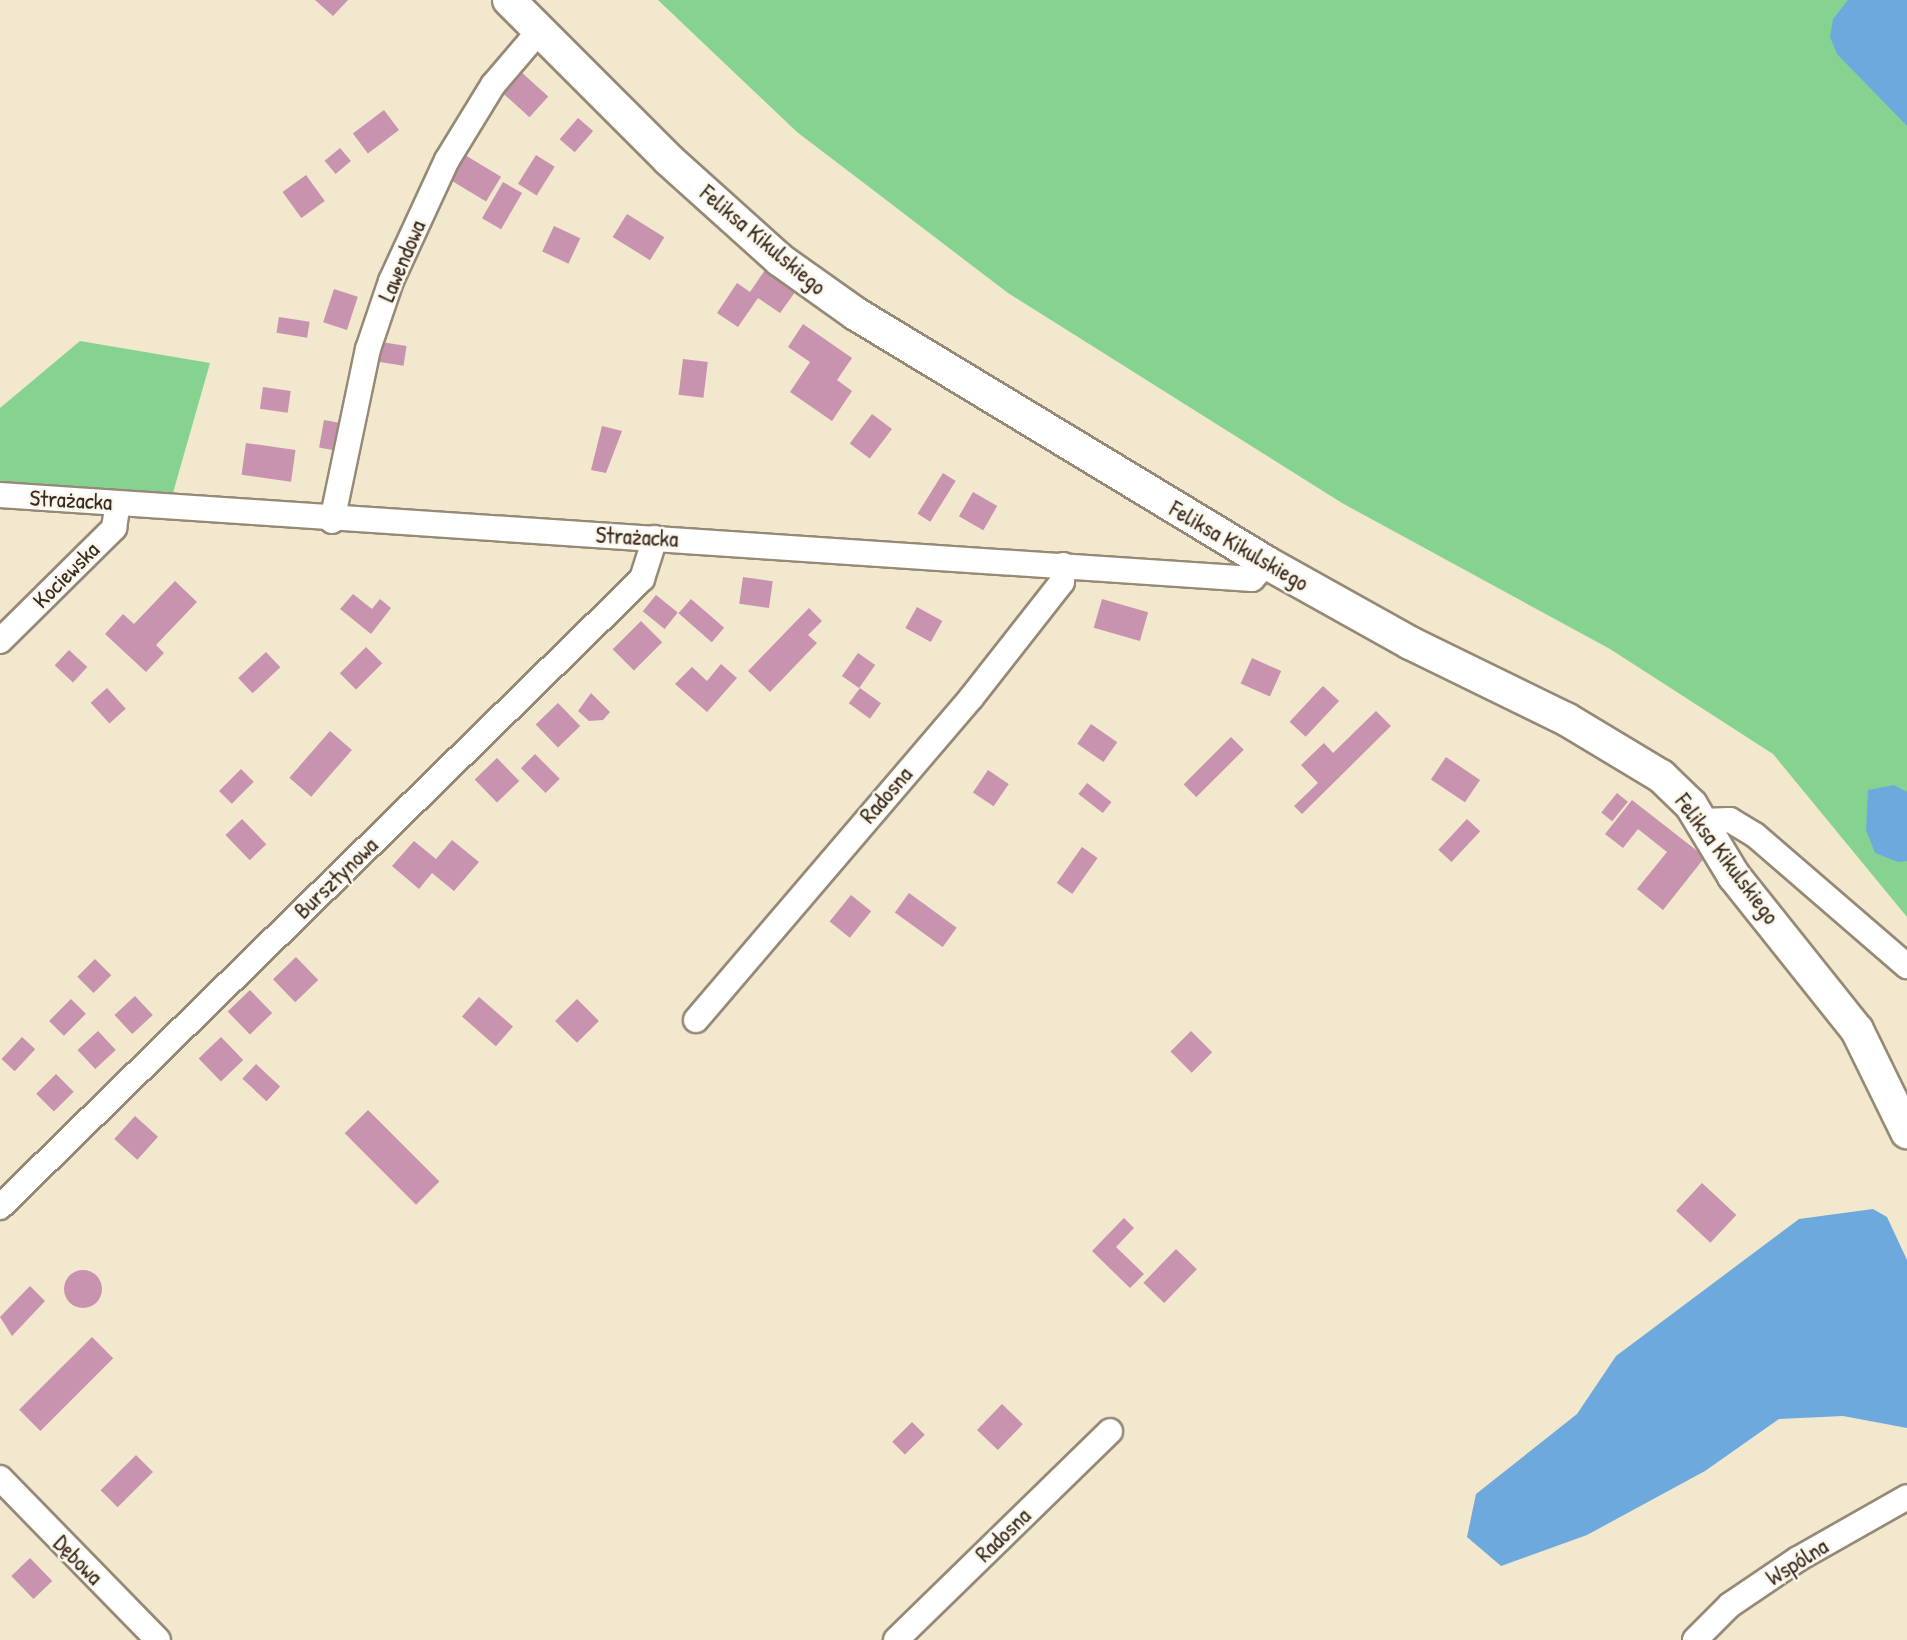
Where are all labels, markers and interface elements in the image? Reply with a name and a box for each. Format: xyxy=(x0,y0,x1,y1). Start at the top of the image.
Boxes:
street label: Feliksa Kikulskiego xyxy=(694,179,832,301)
street label: Lawendowa xyxy=(373,216,431,306)
street label: Strażacka xyxy=(29,484,113,516)
street label: Feliksa Kikulskiego xyxy=(1165,495,1313,597)
street label: Strażacka xyxy=(595,521,679,553)
street label: Kociewska xyxy=(27,536,105,614)
street label: Radosna xyxy=(854,761,918,829)
street label: Feliksa Kikulskiego xyxy=(1669,788,1785,930)
street label: Bursztynowa xyxy=(289,831,383,925)
street label: Radosna xyxy=(970,1502,1036,1568)
street label: Dębowa xyxy=(48,1530,108,1590)
street label: Wspólna xyxy=(1761,1532,1833,1592)

